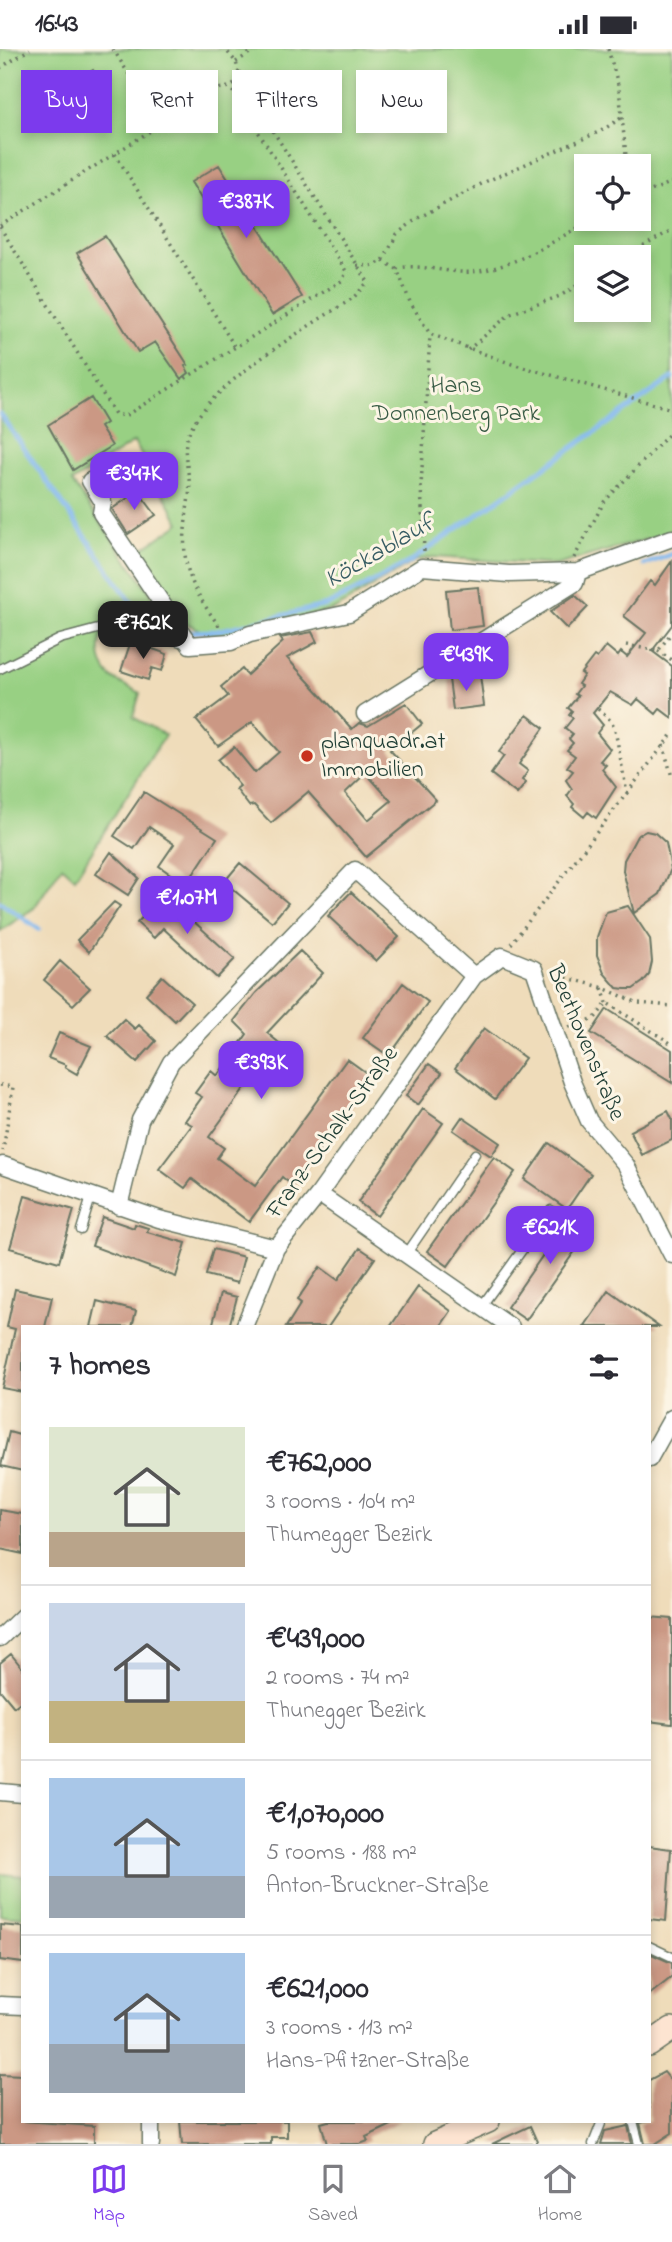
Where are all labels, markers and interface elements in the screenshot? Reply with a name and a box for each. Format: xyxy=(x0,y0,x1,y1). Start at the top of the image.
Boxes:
text: 16:43 xyxy=(35,6,78,44)
chip: Buy xyxy=(21,70,112,133)
chip: Rent xyxy=(126,70,218,133)
chip: Filters xyxy=(232,70,342,133)
chip: New xyxy=(356,70,447,133)
map controls xyxy=(574,154,651,322)
button: locate xyxy=(574,154,651,231)
pin: €387K xyxy=(197,181,295,240)
text: €387K xyxy=(219,186,273,219)
button: layers xyxy=(574,245,651,322)
park label: Hans Donnenberg Park xyxy=(371,369,540,432)
pin: €347K xyxy=(85,453,183,512)
text: €347K xyxy=(106,458,162,491)
water label: Köckablauf xyxy=(318,503,445,599)
pin: €762K xyxy=(94,601,192,661)
text: €762K xyxy=(114,607,172,640)
pin: €439K xyxy=(417,633,515,693)
text: €439K xyxy=(439,639,493,672)
place label: planquadr.at Immobilien xyxy=(321,725,446,788)
marker: planquadr.at Immobilien xyxy=(299,748,315,764)
pin: €1.07M xyxy=(130,877,244,936)
text: €1.07M xyxy=(156,882,218,915)
street label: Beethovenstraße xyxy=(536,959,634,1127)
street label: Franz-Schalk-Straße xyxy=(258,1039,408,1227)
pin: €393K xyxy=(212,1041,310,1101)
text: €393K xyxy=(234,1047,288,1080)
pin: €621K xyxy=(501,1207,599,1266)
text: €621K xyxy=(522,1212,578,1245)
text: 7 homes xyxy=(49,1345,151,1389)
icon: filters xyxy=(585,1348,623,1386)
text: €762,000 xyxy=(266,1442,371,1486)
icon: home xyxy=(105,1455,189,1539)
text: 3 rooms · 104 m² xyxy=(266,1486,415,1519)
text: Thumegger Bezirk xyxy=(266,1519,432,1552)
text: €439,000 xyxy=(266,1618,365,1662)
icon: home xyxy=(105,1631,189,1715)
text: 2 rooms · 74 m² xyxy=(266,1662,410,1695)
text: Thunegger Bezirk xyxy=(266,1695,425,1728)
text: €1,070,000 xyxy=(266,1793,384,1837)
icon: home xyxy=(105,1806,189,1890)
text: 5 rooms · 188 m² xyxy=(266,1837,417,1870)
text: Anton-Bruckner-Straße xyxy=(266,1870,489,1903)
text: €621,000 xyxy=(266,1968,369,2012)
icon: home xyxy=(105,1981,189,2065)
text: 3 rooms · 113 m² xyxy=(266,2012,413,2045)
text: Hans-Pfitzner-Straße xyxy=(266,2045,469,2078)
tab: Map xyxy=(90,2160,128,2229)
tab: Saved xyxy=(308,2160,358,2229)
tab: Home xyxy=(538,2160,582,2229)

